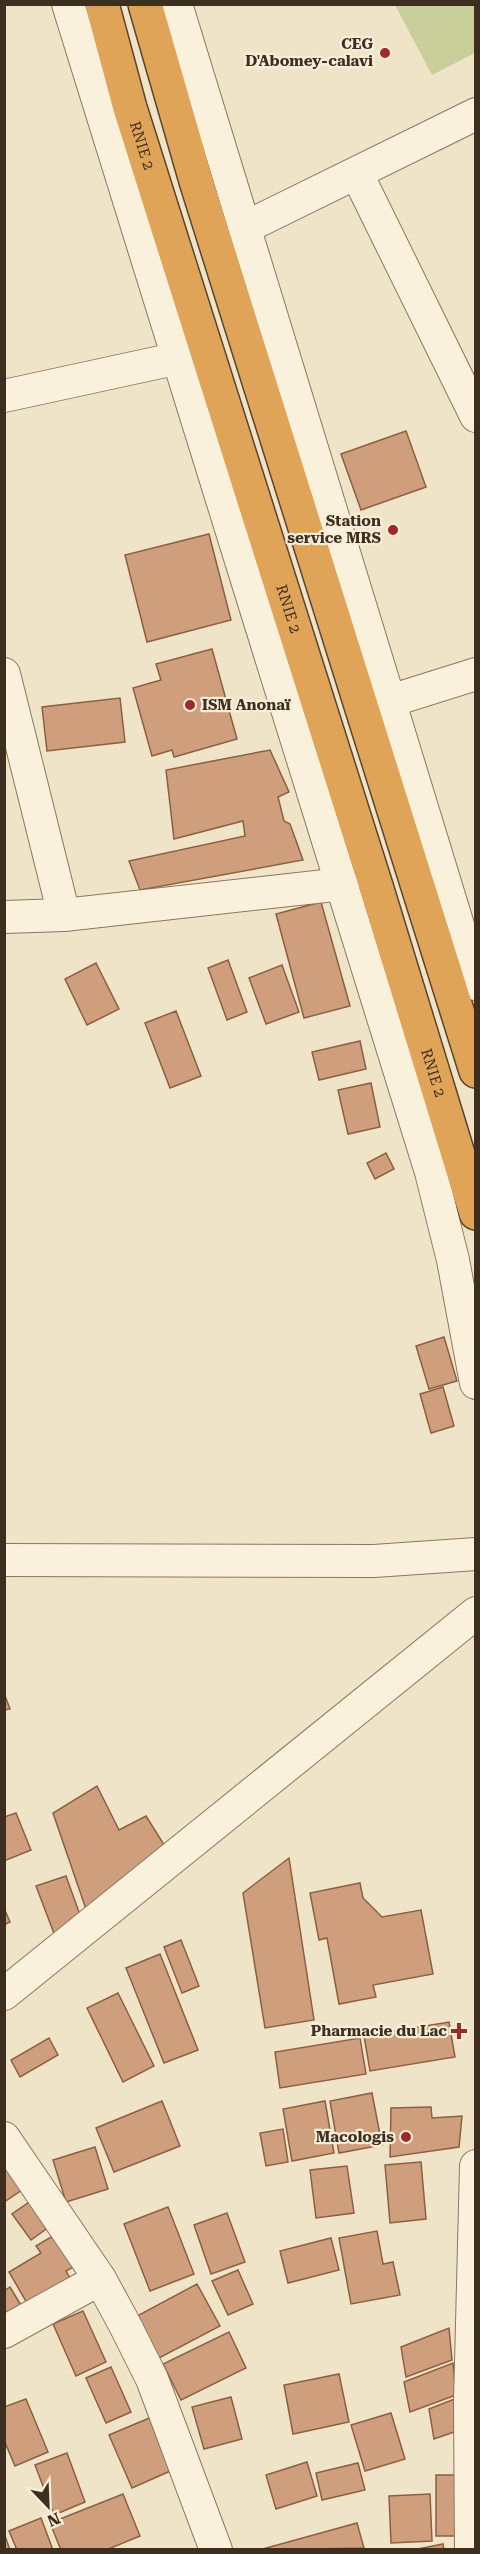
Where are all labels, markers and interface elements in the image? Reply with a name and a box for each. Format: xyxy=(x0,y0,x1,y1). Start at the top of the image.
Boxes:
place label: CEG D'Abomey-calavi xyxy=(245,35,373,70)
marker: CEG D'Abomey-calavi xyxy=(378,46,392,60)
street label: RNIE 2 xyxy=(126,119,158,172)
place label: Station service MRS xyxy=(287,512,382,547)
marker: Station service MRS xyxy=(386,523,400,537)
street label: RNIE 2 xyxy=(272,582,304,635)
place label: ISM Anonaï xyxy=(202,696,291,714)
marker: ISM Anonaï xyxy=(183,698,197,712)
street label: RNIE 2 xyxy=(417,1046,449,1099)
place label: Pharmacie du Lac xyxy=(311,2022,447,2040)
marker: Pharmacie du Lac xyxy=(452,2024,466,2038)
place label: Macologis xyxy=(316,2128,394,2146)
marker: Macologis xyxy=(399,2130,413,2144)
north arrow xyxy=(18,2476,78,2536)
text: N xyxy=(44,2508,63,2531)

